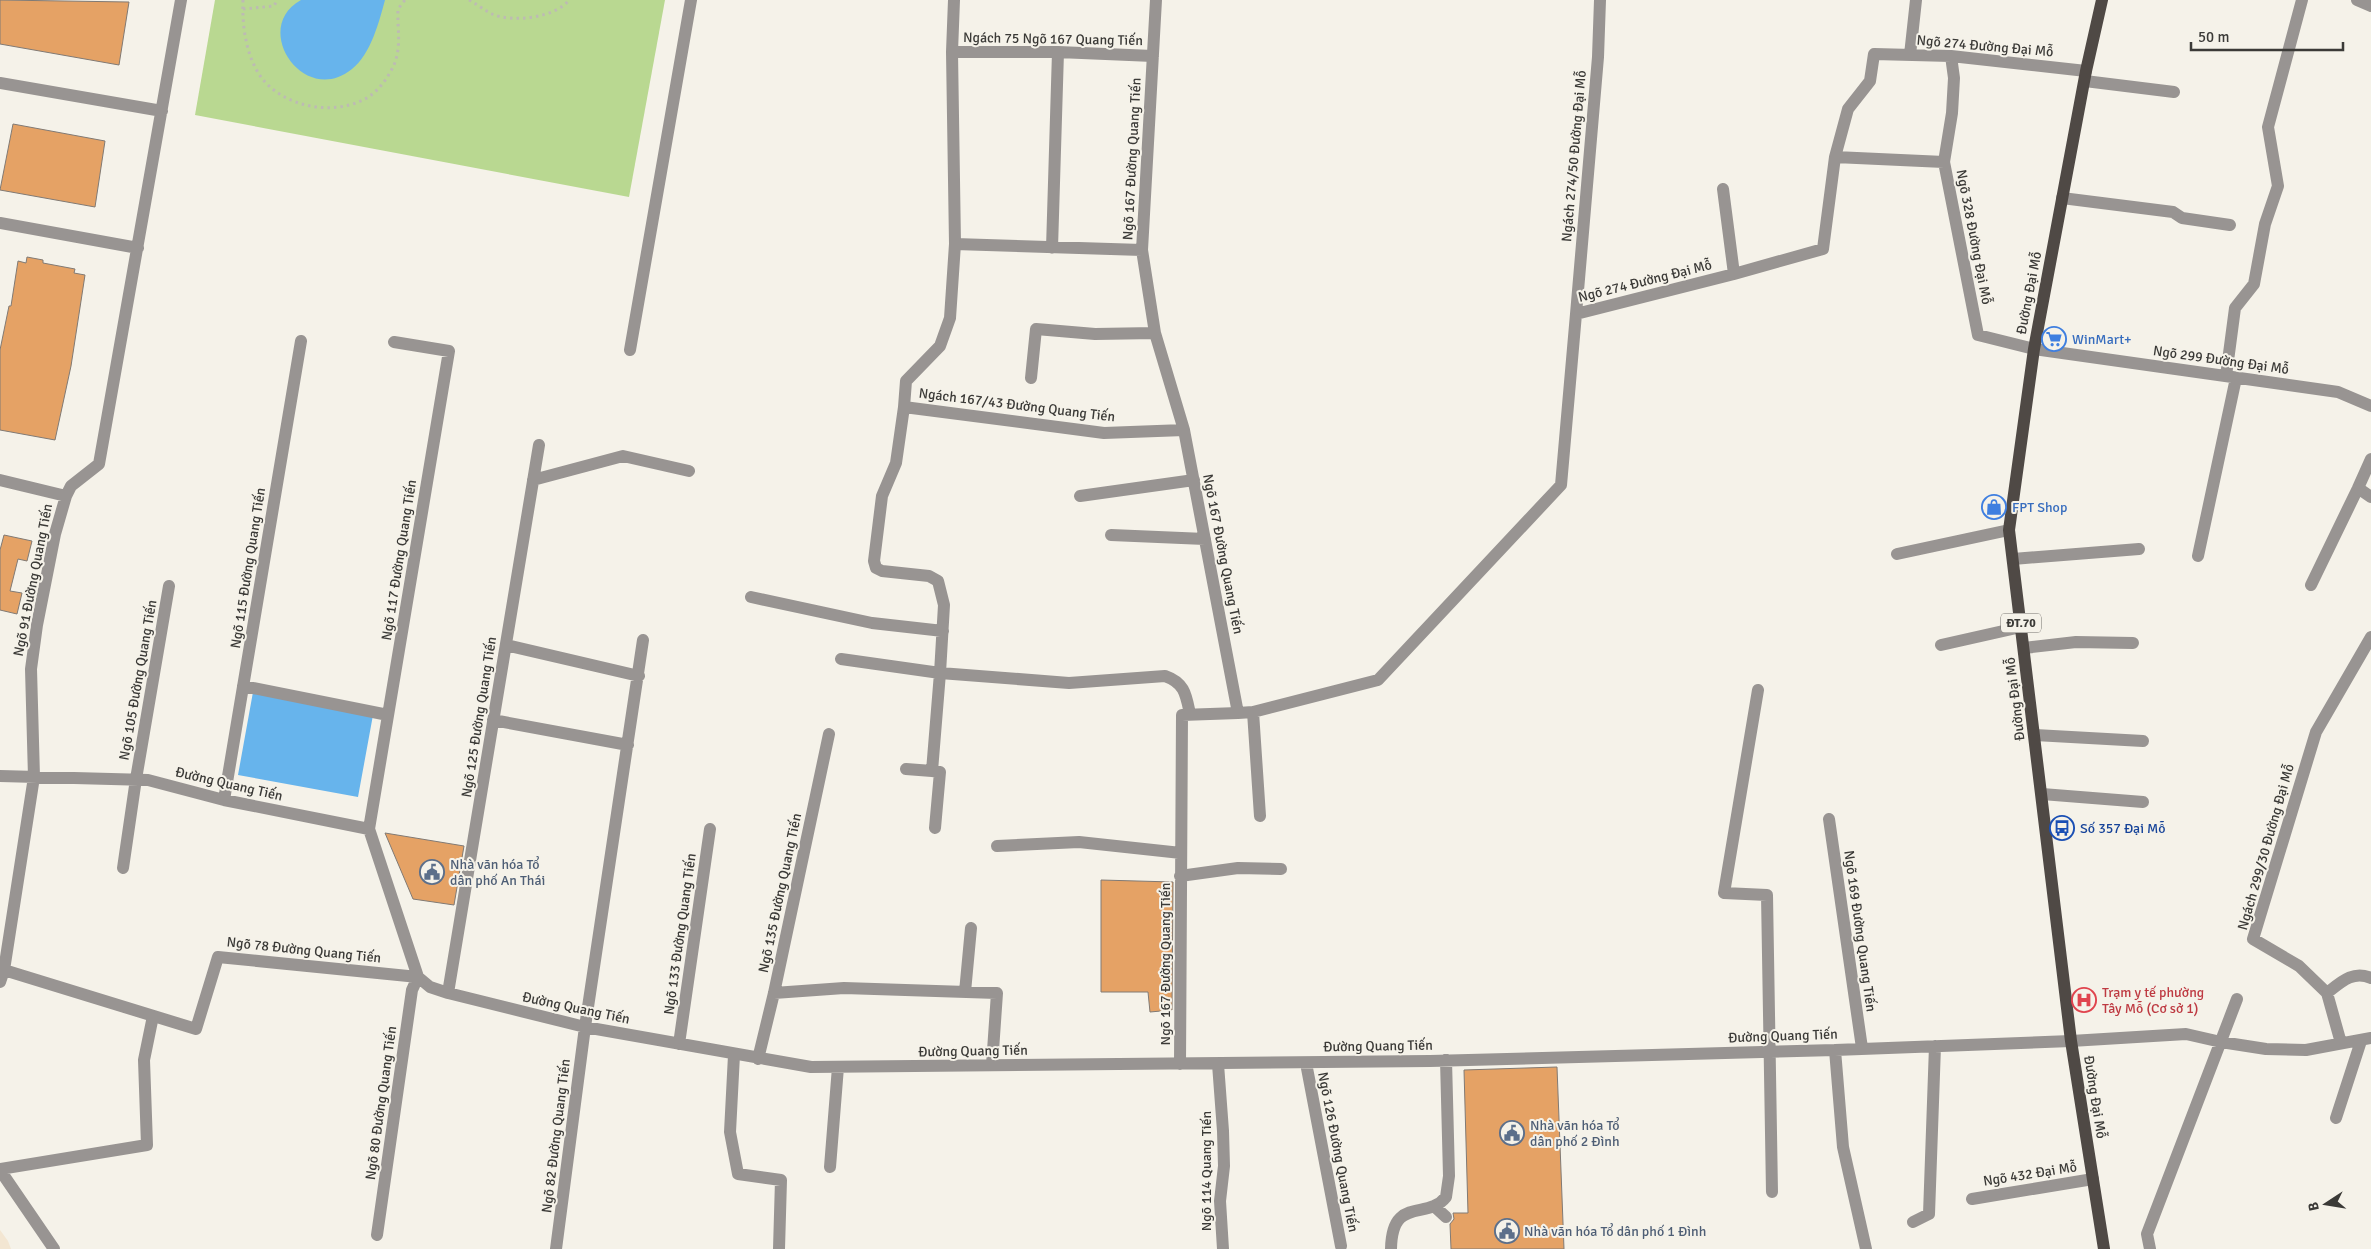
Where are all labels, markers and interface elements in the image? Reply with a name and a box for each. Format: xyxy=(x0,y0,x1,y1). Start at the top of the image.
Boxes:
scale bar xyxy=(2191,20,2344,52)
text: 50 m xyxy=(2198,28,2229,46)
street label: Ngách 75 Ngõ 167 Quang Tiến xyxy=(963,29,1143,49)
street label: Ngõ 274 Đường Đại Mỗ xyxy=(1916,32,2054,60)
street label: Ngách 274/50 Đường Đại Mỗ xyxy=(1558,69,1590,243)
street label: Ngõ 167 Đường Quang Tiến xyxy=(1119,77,1145,241)
street label: Ngõ 328 Đường Đại Mỗ xyxy=(1953,168,1995,306)
street label: Đường Đại Mỗ xyxy=(2013,250,2045,336)
street label: Ngõ 274 Đường Đại Mỗ xyxy=(1576,256,1714,306)
supermarket icon: WinMart+ xyxy=(2041,326,2067,352)
place label: WinMart+ xyxy=(2072,331,2132,348)
street label: Ngõ 299 Đường Đại Mỗ xyxy=(2152,342,2290,378)
street label: Ngách 167/43 Đường Quang Tiến xyxy=(918,385,1116,425)
street label: Ngõ 167 Đường Quang Tiến xyxy=(1199,472,1247,636)
street label: Ngõ 117 Đường Quang Tiến xyxy=(378,478,420,642)
street label: Ngõ 115 Đường Quang Tiến xyxy=(227,486,269,650)
shop icon: FPT Shop xyxy=(1981,494,2007,520)
place label: FPT Shop xyxy=(2012,499,2067,516)
street label: Ngõ 91 Đường Quang Tiến xyxy=(10,502,56,658)
street label: Ngõ 105 Đường Quang Tiến xyxy=(115,598,161,762)
road number: ĐT.70 xyxy=(2001,614,2041,632)
street label: Ngõ 125 Đường Quang Tiến xyxy=(458,635,500,799)
street label: Đường Đại Mỗ xyxy=(2001,656,2029,742)
street label: Ngách 299/30 Đường Đại Mỗ xyxy=(2234,762,2298,932)
street label: Đường Quang Tiến xyxy=(174,763,284,805)
street label: Ngõ 135 Đường Quang Tiến xyxy=(755,812,805,974)
bus stop icon: Số 357 Đại Mỗ xyxy=(2049,815,2075,841)
place label: Số 357 Đại Mỗ xyxy=(2080,820,2166,837)
street label: Ngõ 169 Đường Quang Tiến xyxy=(1840,849,1880,1013)
street label: Ngõ 133 Đường Quang Tiến xyxy=(660,852,700,1016)
place label: Nhà văn hóa Tổ dân phố An Thái xyxy=(450,856,545,889)
public building icon: Nhà văn hóa Tổ dân phố An Thái xyxy=(419,859,445,885)
street label: Ngõ 167 Đường Quang Tiến xyxy=(1157,883,1174,1045)
street label: Ngõ 78 Đường Quang Tiến xyxy=(226,933,382,967)
place label: Trạm y tế phường Tây Mỗ (Cơ sở 1) xyxy=(2102,984,2204,1017)
hospital icon: Trạm y tế phường Tây Mỗ (Cơ sở 1) xyxy=(2071,987,2097,1013)
street label: Đường Quang Tiến xyxy=(521,988,631,1028)
street label: Ngõ 80 Đường Quang Tiến xyxy=(362,1025,400,1181)
street label: Đường Quang Tiến xyxy=(1728,1026,1838,1046)
street label: Đường Quang Tiến xyxy=(1323,1037,1433,1055)
street label: Đường Quang Tiến xyxy=(918,1042,1028,1060)
street label: Đường Đại Mỗ xyxy=(2080,1054,2110,1140)
street label: Ngõ 82 Đường Quang Tiến xyxy=(538,1058,574,1214)
street label: Ngõ 126 Đường Quang Tiến xyxy=(1314,1070,1362,1234)
street label: Ngõ 114 Quang Tiến xyxy=(1198,1111,1215,1231)
place label: Nhà văn hóa Tổ dân phố 2 Đình xyxy=(1530,1117,1620,1150)
public building icon: Nhà văn hóa Tổ dân phố 2 Đình xyxy=(1499,1120,1525,1146)
street label: Ngõ 432 Đại Mỗ xyxy=(1982,1158,2078,1190)
north arrow xyxy=(2301,1179,2351,1229)
text: B xyxy=(2304,1200,2323,1213)
public building icon: Nhà văn hóa Tổ dân phố 1 Đình xyxy=(1494,1218,1520,1244)
place label: Nhà văn hóa Tổ dân phố 1 Đình xyxy=(1524,1223,1706,1240)

